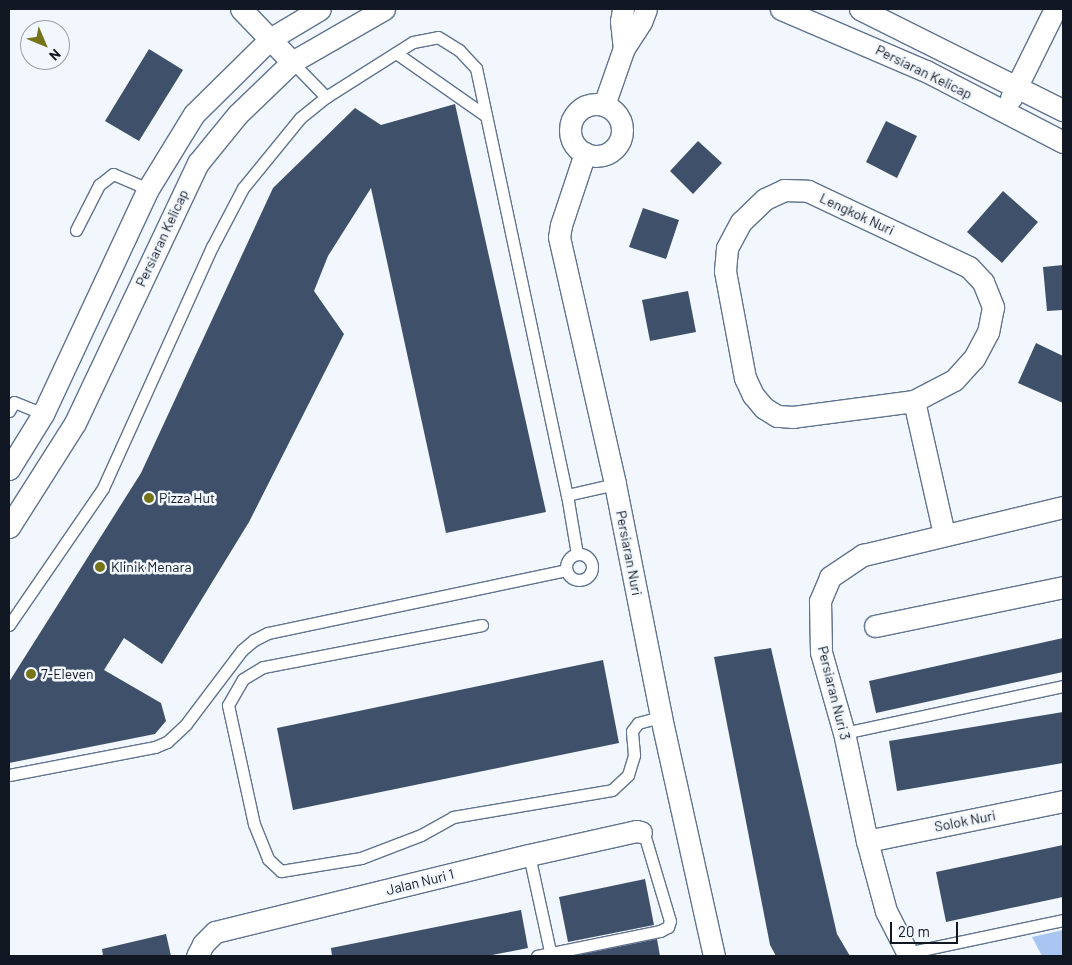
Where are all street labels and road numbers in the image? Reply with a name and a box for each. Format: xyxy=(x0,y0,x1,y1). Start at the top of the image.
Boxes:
street label: Persiaran Kelicap xyxy=(873,41,975,103)
street label: Persiaran Kelicap xyxy=(132,187,192,289)
street label: Lengkok Nuri xyxy=(817,189,897,239)
street label: Persiaran Nuri xyxy=(613,509,645,597)
street label: Persiaran Nuri 3 xyxy=(814,644,854,742)
street label: Solok Nuri xyxy=(933,807,997,835)
street label: Jalan Nuri 1 xyxy=(384,865,456,899)

